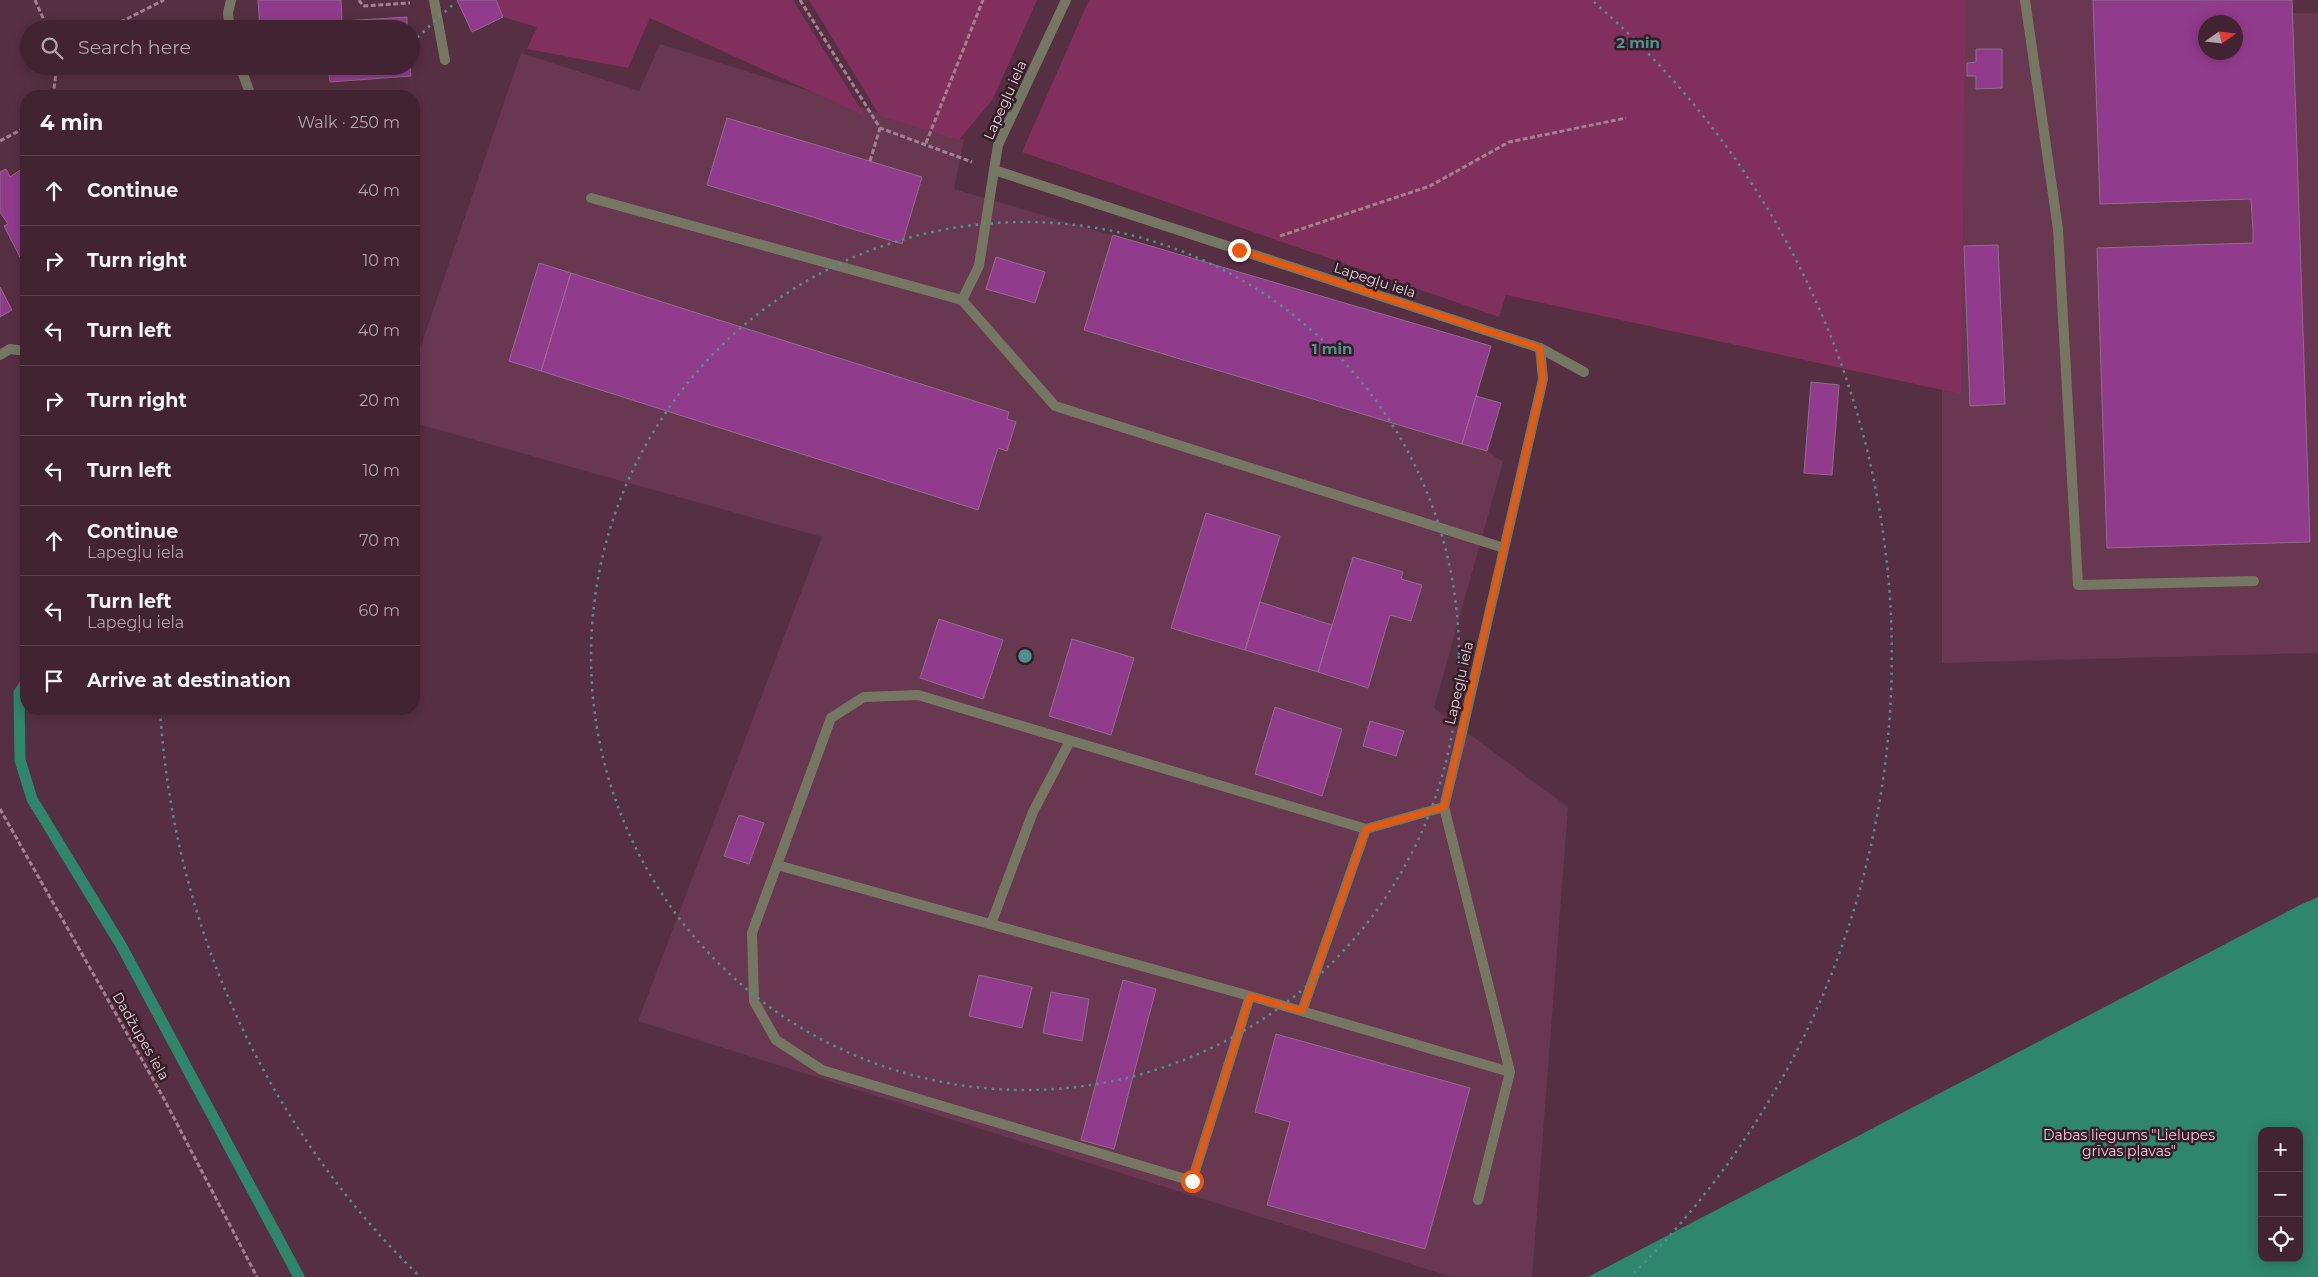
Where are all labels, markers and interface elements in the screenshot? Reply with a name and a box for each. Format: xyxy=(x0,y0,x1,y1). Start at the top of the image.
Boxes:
north arrow xyxy=(2198,15,2243,60)
search box xyxy=(20,20,420,75)
text: 2 min xyxy=(1616,33,1660,52)
icon: search xyxy=(38,34,66,62)
text: Search here xyxy=(78,36,191,59)
street label: Lapegļu iela xyxy=(979,57,1031,143)
text: 4 min xyxy=(40,110,103,135)
text: Walk · 250 m xyxy=(297,113,400,132)
icon: ahead xyxy=(40,177,68,205)
text: Continue xyxy=(87,179,178,202)
text: 40 m xyxy=(358,181,400,200)
route end xyxy=(1228,239,1251,262)
icon: right xyxy=(40,247,68,275)
text: Turn right xyxy=(87,249,187,272)
text: 10 m xyxy=(362,251,400,270)
street label: Lapegļu iela xyxy=(1331,258,1418,303)
icon: left xyxy=(40,317,68,345)
text: Turn left xyxy=(87,319,172,342)
text: 40 m xyxy=(358,321,400,340)
text: 1 min xyxy=(1312,339,1352,358)
icon: right xyxy=(40,387,68,415)
text: Turn right xyxy=(87,389,187,412)
text: 20 m xyxy=(359,391,400,410)
icon: left xyxy=(40,457,68,485)
text: Turn left xyxy=(87,459,172,482)
text: 10 m xyxy=(362,461,400,480)
text: Continue xyxy=(87,520,178,543)
icon: ahead xyxy=(40,527,68,555)
text: 70 m xyxy=(359,531,400,550)
text: Lapegļu iela xyxy=(87,543,184,562)
text: Turn left xyxy=(87,590,172,613)
icon: left xyxy=(40,597,68,625)
text: 60 m xyxy=(358,601,400,620)
text: Lapegļu iela xyxy=(87,613,184,632)
street label: Lapegļu iela xyxy=(1441,639,1478,727)
centre of rings xyxy=(1016,647,1034,665)
icon: arrive xyxy=(40,667,68,695)
text: Arrive at destination xyxy=(87,669,291,692)
street label: Dadžupes iela xyxy=(109,989,173,1083)
park label: Dabas liegums "Lielupes grīvas pļavas" xyxy=(2043,1126,2215,1161)
map controls xyxy=(2258,1127,2303,1262)
button: + xyxy=(2258,1127,2303,1172)
route start xyxy=(1181,1170,1204,1193)
button: − xyxy=(2258,1172,2303,1217)
button: locate xyxy=(2258,1217,2303,1262)

